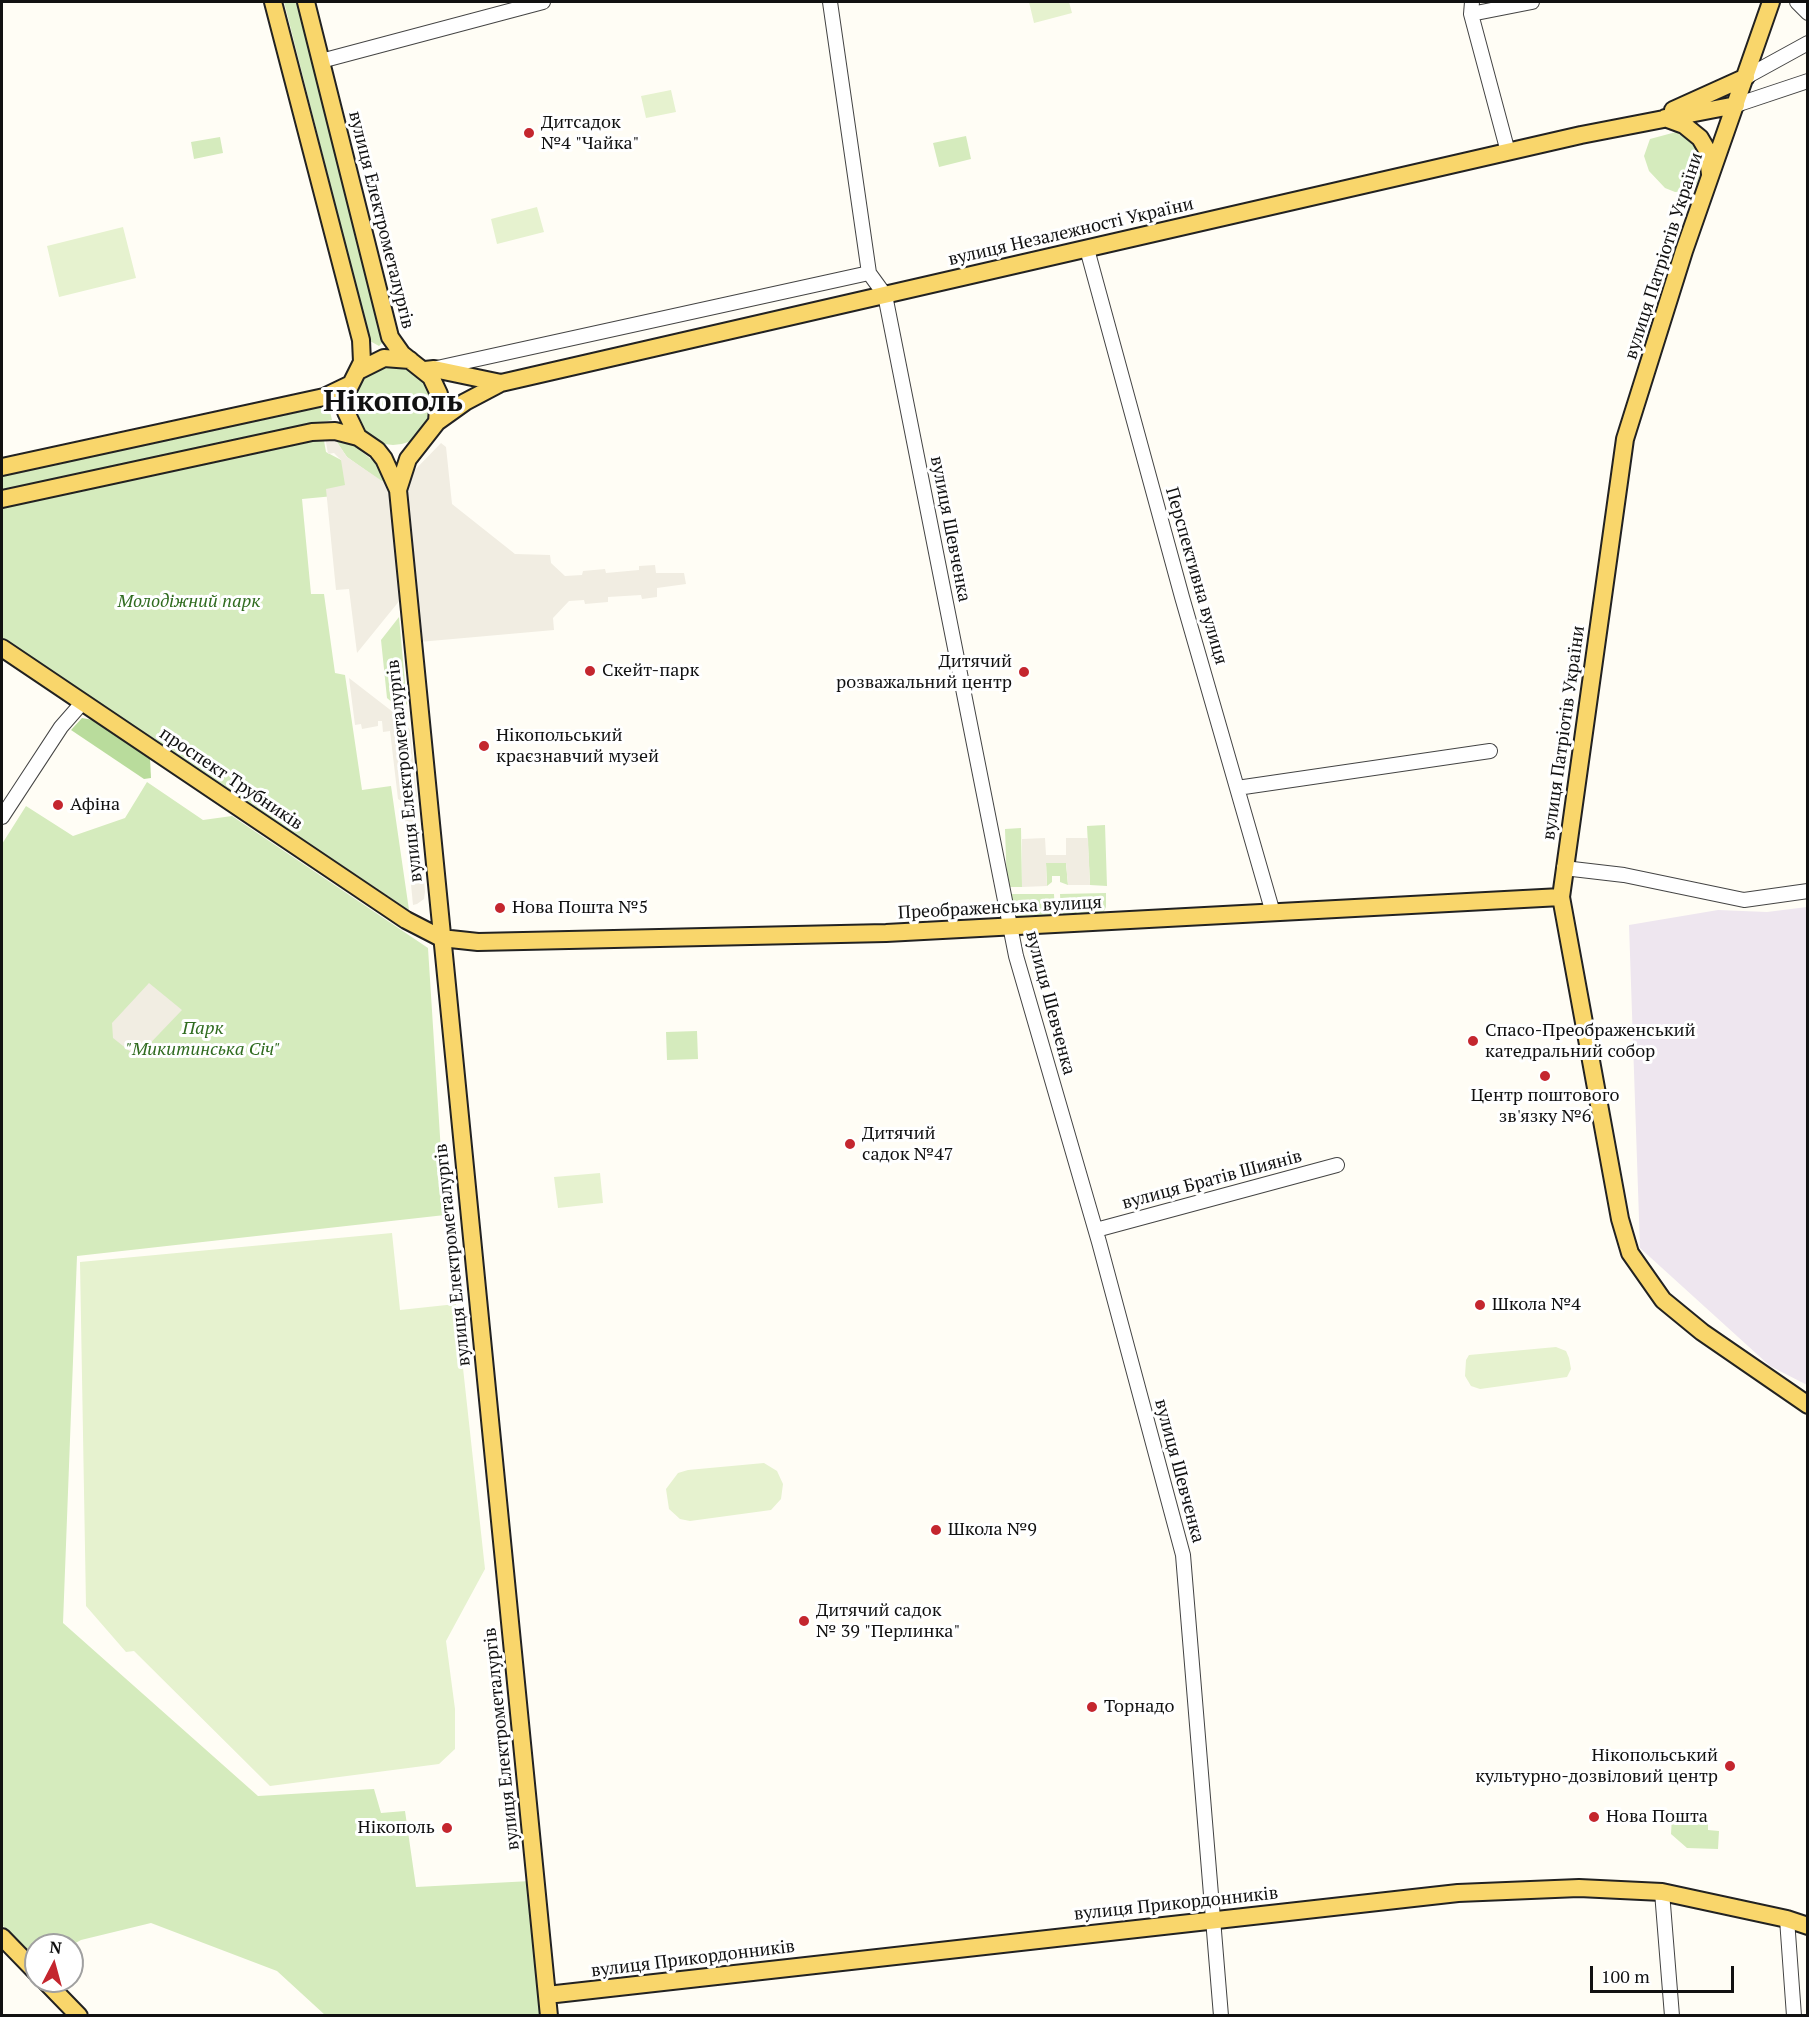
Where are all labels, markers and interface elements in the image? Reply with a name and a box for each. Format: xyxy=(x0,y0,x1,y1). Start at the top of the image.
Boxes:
street label: вулиця Електрометалургів xyxy=(343,109,419,331)
place label: Дитсадок №4 "Чайка" xyxy=(541,112,639,154)
marker: Дитсадок №4 "Чайка" xyxy=(522,126,536,140)
street label: вулиця Патріотів України xyxy=(1620,150,1708,362)
street label: вулиця Незалежності України xyxy=(946,193,1196,271)
district label: Нікополь xyxy=(323,384,463,420)
street label: вулиця Шевченка xyxy=(925,454,975,604)
street label: Перспективна вулиця xyxy=(1160,485,1232,667)
park label: Молодіжний парк xyxy=(117,591,261,613)
street label: вулиця Патріотів України xyxy=(1538,624,1590,842)
place label: Дитячий розважальний центр xyxy=(836,651,1012,694)
street label: вулиця Електрометалургів xyxy=(383,659,427,883)
place label: Скейт-парк xyxy=(602,660,699,682)
marker: Скейт-парк xyxy=(583,664,597,678)
marker: Дитячий розважальний центр xyxy=(1017,665,1031,679)
street label: проспект Трубників xyxy=(155,723,307,835)
place label: Нiкопольський краєзнавчий музей xyxy=(496,725,659,768)
marker: Нiкопольський краєзнавчий музей xyxy=(477,739,491,753)
place label: Афіна xyxy=(70,794,120,816)
marker: Афіна xyxy=(51,798,65,812)
street label: Преображенська вулиця xyxy=(897,892,1103,924)
place label: Нова Пошта №5 xyxy=(512,897,648,919)
marker: Нова Пошта №5 xyxy=(493,901,507,915)
street label: вулиця Шевченка xyxy=(1020,929,1080,1077)
park label: Парк "Микитинська Січ" xyxy=(126,1018,280,1060)
place label: Спасо-Преображенський катедральний собор xyxy=(1485,1020,1696,1062)
marker: Спасо-Преображенський катедральний собор xyxy=(1466,1034,1480,1048)
marker: Центр поштового зв'язку №6 xyxy=(1538,1069,1552,1083)
place label: Центр поштового зв'язку №6 xyxy=(1471,1085,1619,1128)
place label: Дитячий садок №47 xyxy=(862,1123,953,1166)
marker: Дитячий садок №47 xyxy=(843,1137,857,1151)
street label: вулиця Електрометалургів xyxy=(431,1143,475,1367)
street label: вулиця Братів Шиянів xyxy=(1120,1146,1304,1214)
place label: Школа №4 xyxy=(1492,1294,1581,1316)
marker: Школа №4 xyxy=(1473,1298,1487,1312)
street label: вулиця Шевченка xyxy=(1149,1397,1209,1545)
place label: Школа №9 xyxy=(948,1519,1037,1541)
marker: Школа №9 xyxy=(929,1523,943,1537)
place label: Дитячий садок № 39 "Перлинка" xyxy=(816,1600,960,1642)
marker: Дитячий садок № 39 "Перлинка" xyxy=(797,1614,811,1628)
street label: вулиця Електрометалургів xyxy=(480,1627,524,1851)
place label: Торнадо xyxy=(1104,1696,1175,1718)
marker: Торнадо xyxy=(1085,1700,1099,1714)
place label: Нікопольський культурно-дозвіловий центр xyxy=(1475,1745,1718,1788)
marker: Нікопольський культурно-дозвіловий центр xyxy=(1723,1759,1737,1773)
place label: Нова Пошта xyxy=(1606,1806,1708,1828)
marker: Нова Пошта xyxy=(1587,1810,1601,1824)
place label: Нікополь xyxy=(358,1817,435,1839)
marker: Нікополь xyxy=(440,1821,454,1835)
street label: вулиця Прикордонників xyxy=(1073,1883,1279,1925)
north arrow xyxy=(24,1933,84,1993)
text: N xyxy=(48,1936,63,1959)
street label: вулиця Прикордонників xyxy=(590,1936,796,1982)
scale bar xyxy=(1593,1954,1737,1992)
text: 100 m xyxy=(1601,1964,1650,1988)

